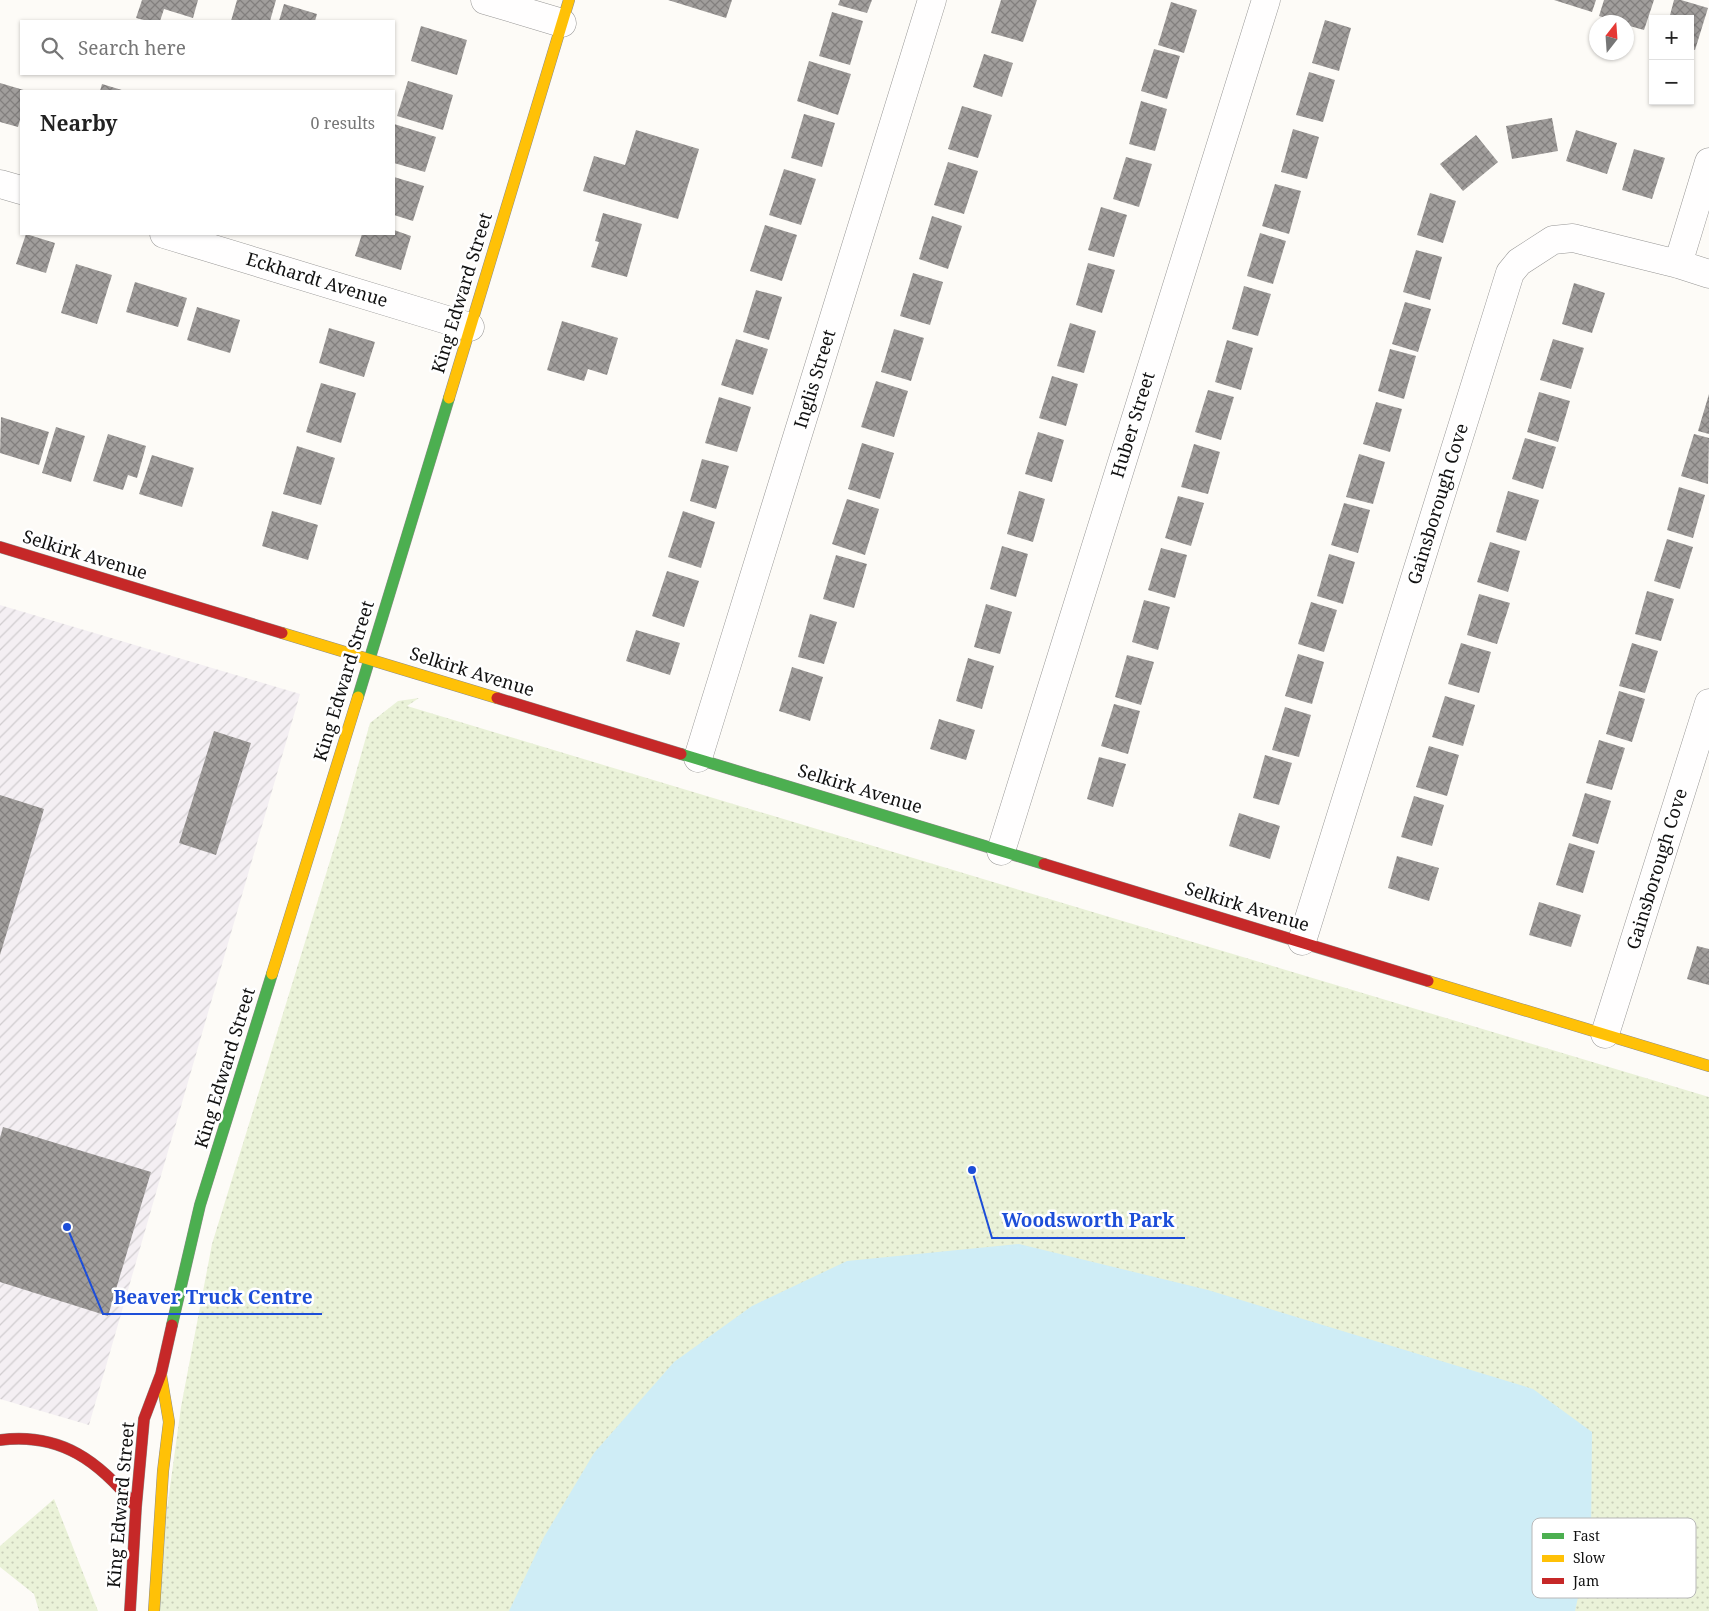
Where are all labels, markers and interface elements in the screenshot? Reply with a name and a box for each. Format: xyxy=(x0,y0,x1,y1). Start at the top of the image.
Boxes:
north arrow xyxy=(1589,15,1634,60)
map controls xyxy=(1649,15,1694,105)
button: + xyxy=(1649,15,1694,60)
search box xyxy=(20,20,395,75)
icon: search xyxy=(38,34,66,62)
text: Search here xyxy=(78,35,186,61)
button: − xyxy=(1649,60,1694,105)
text: Nearby xyxy=(40,109,118,137)
text: 0 results xyxy=(311,112,375,134)
street label: King Edward Street xyxy=(425,210,497,376)
street label: Eckhardt Avenue xyxy=(243,246,391,312)
street label: Inglis Street xyxy=(788,326,840,431)
street label: Huber Street xyxy=(1105,369,1160,481)
street label: Gainsborough Cove xyxy=(1401,420,1473,587)
street label: Selkirk Avenue xyxy=(20,524,151,584)
street label: King Edward Street xyxy=(307,598,379,764)
street label: Selkirk Avenue xyxy=(407,641,538,701)
street label: Selkirk Avenue xyxy=(795,758,926,818)
street label: Gainsborough Cove xyxy=(1620,785,1692,952)
street label: Selkirk Avenue xyxy=(1182,876,1313,936)
street label: King Edward Street xyxy=(188,985,260,1151)
callout: Woodsworth Park xyxy=(992,1204,1185,1238)
text: Woodsworth Park xyxy=(1002,1207,1175,1233)
callout: Beaver Truck Centre xyxy=(103,1280,322,1314)
text: Beaver Truck Centre xyxy=(113,1284,313,1310)
street label: King Edward Street xyxy=(101,1421,139,1589)
legend xyxy=(1532,1518,1696,1598)
text: Fast xyxy=(1573,1526,1600,1545)
text: Slow xyxy=(1573,1548,1606,1567)
text: Jam xyxy=(1572,1571,1599,1590)

